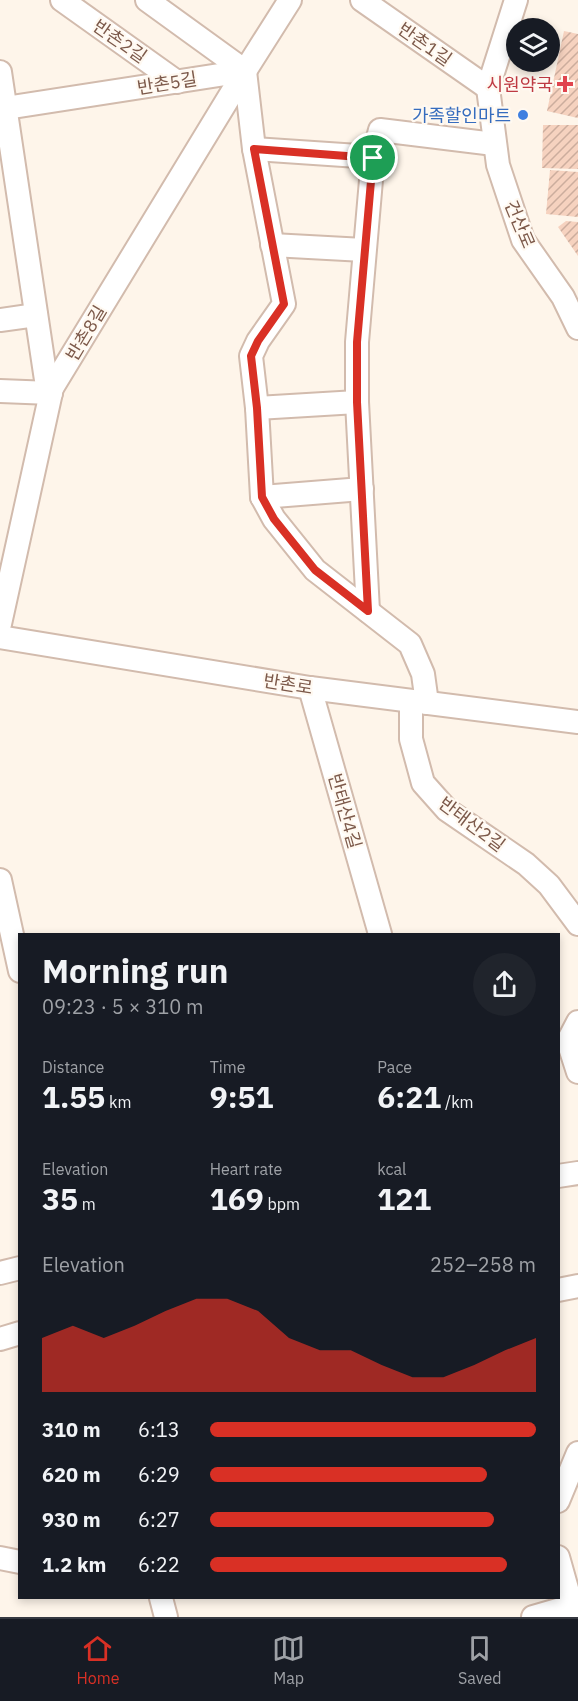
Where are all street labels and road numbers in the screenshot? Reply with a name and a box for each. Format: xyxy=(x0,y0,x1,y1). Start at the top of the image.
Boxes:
street label: 반촌2길 xyxy=(89,14,151,68)
street label: 반촌1길 xyxy=(394,17,456,71)
street label: 반촌5길 xyxy=(135,67,199,99)
street label: 건산로 xyxy=(500,197,540,251)
street label: 반촌8길 xyxy=(61,301,111,365)
street label: 반촌로 xyxy=(262,669,314,699)
street label: 반태산4길 xyxy=(323,771,367,851)
street label: 반태산2길 xyxy=(434,792,510,856)

